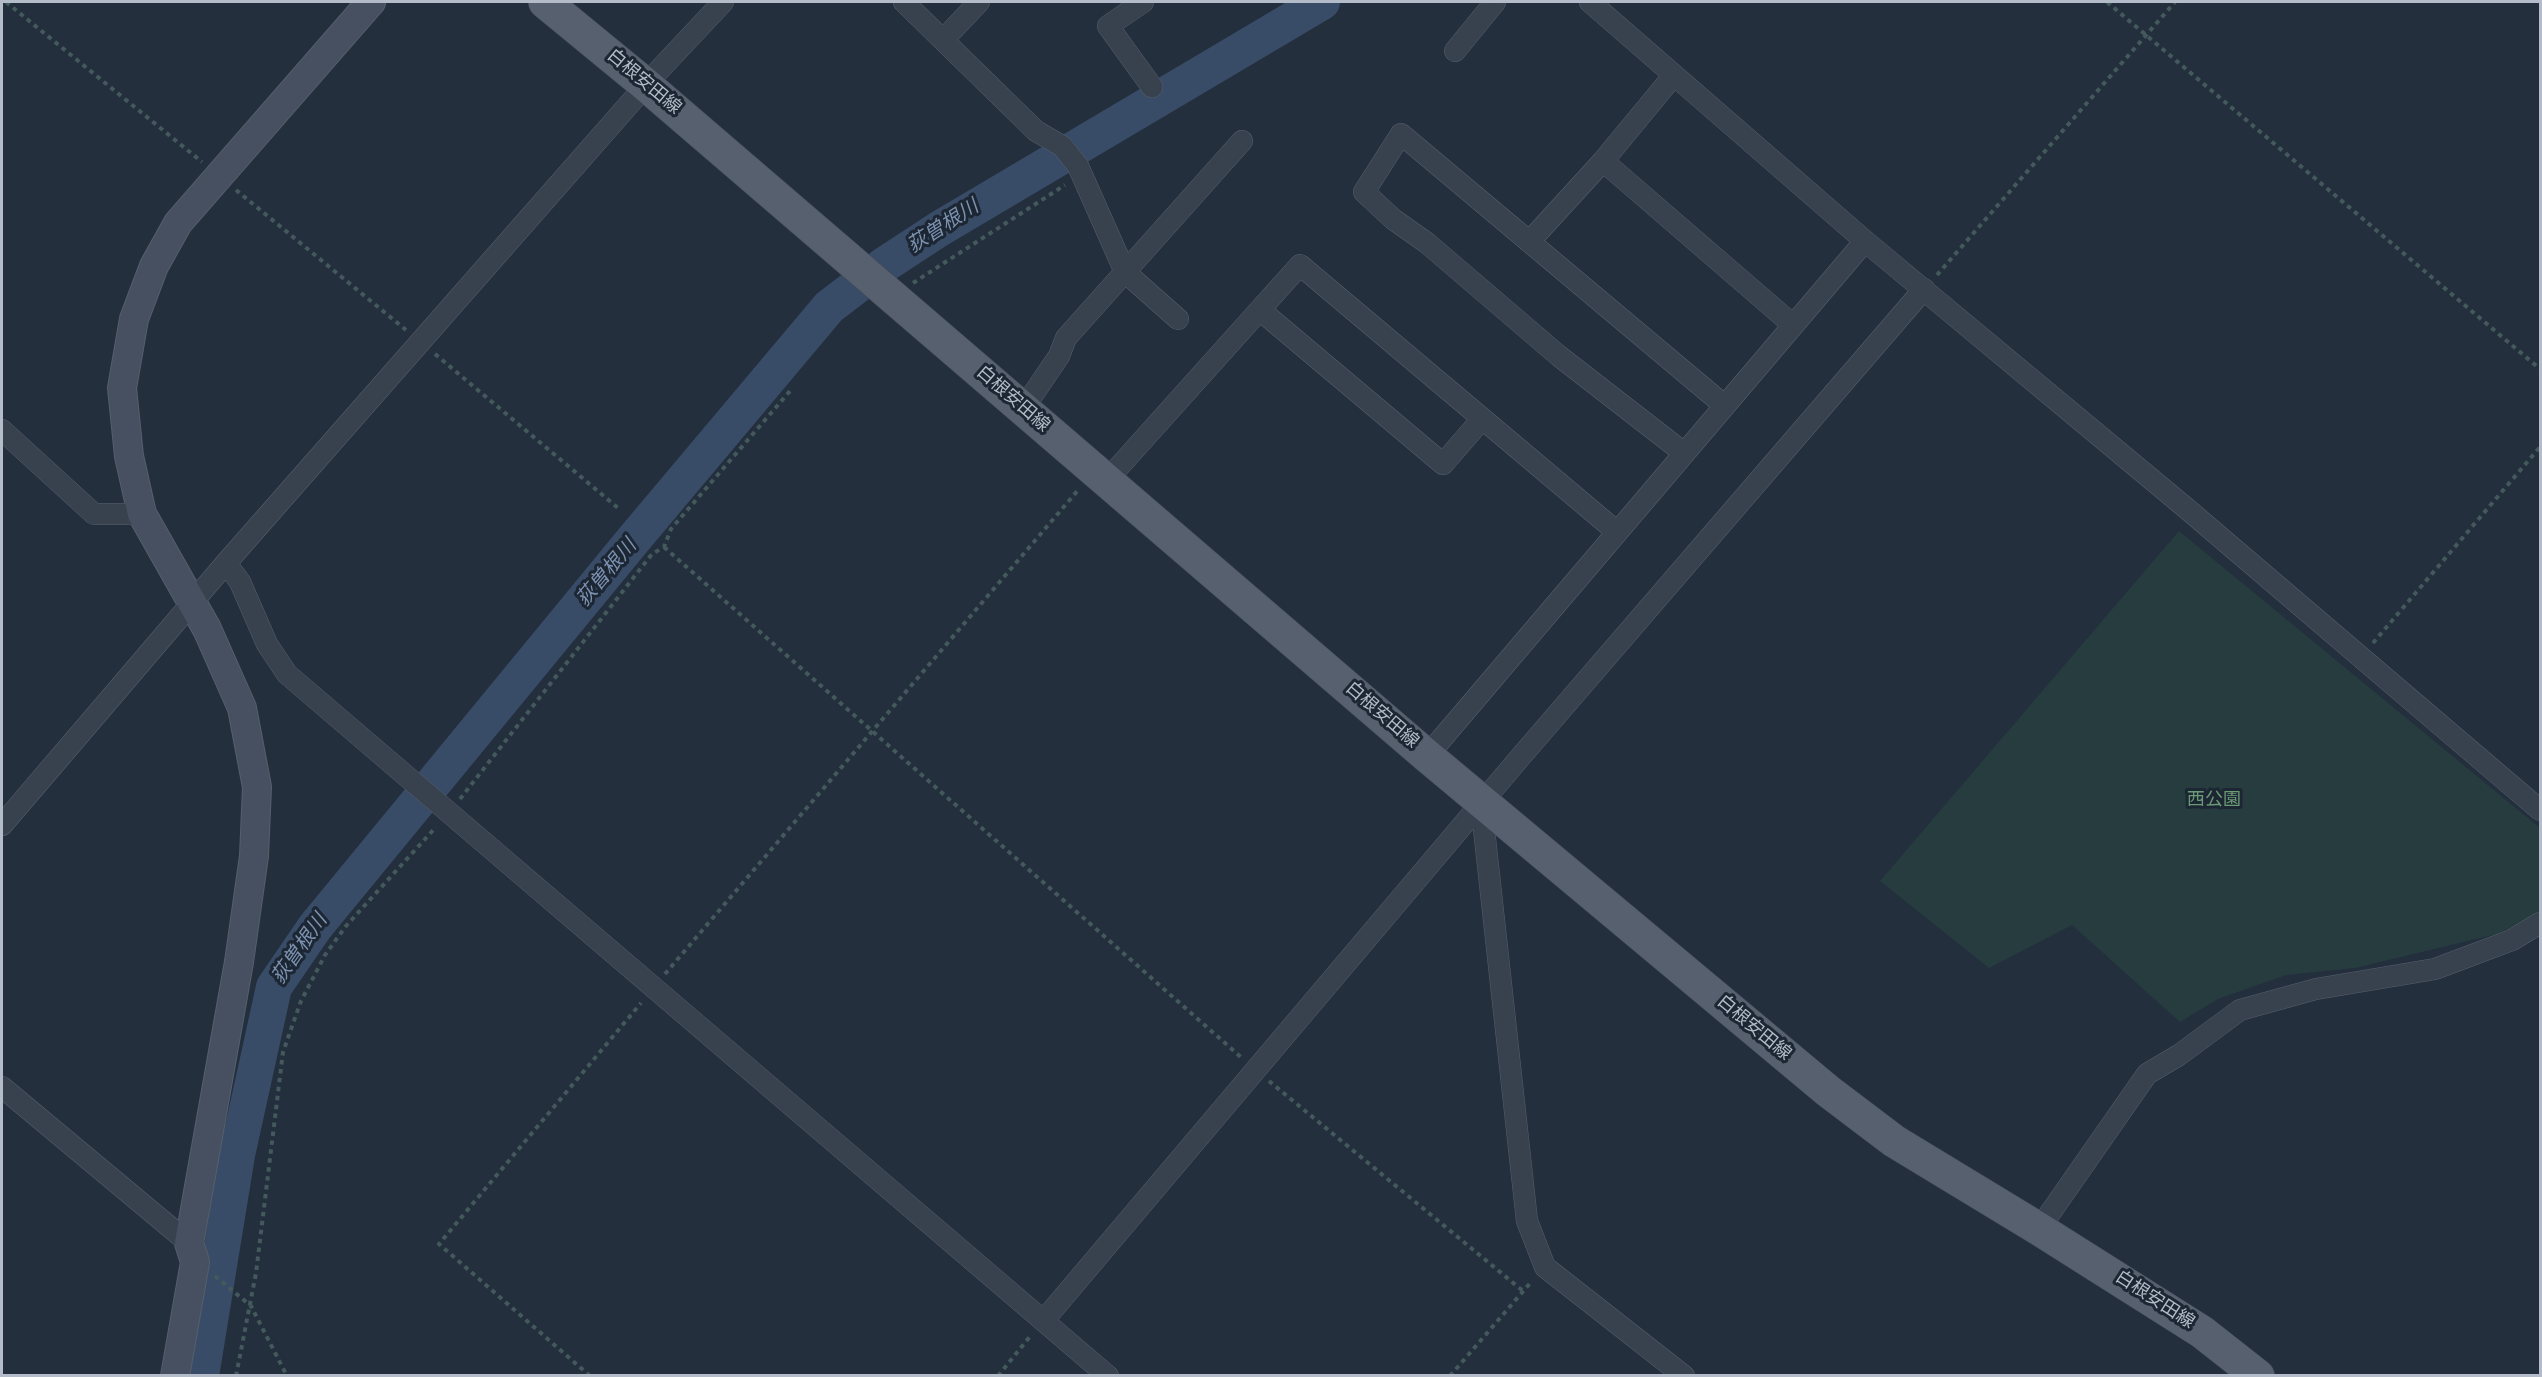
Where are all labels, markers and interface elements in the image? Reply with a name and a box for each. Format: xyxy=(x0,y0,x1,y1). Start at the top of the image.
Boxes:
street label: 白根安田線 xyxy=(602,46,684,120)
water label: 荻曽根川 xyxy=(904,196,984,260)
street label: 白根安田線 xyxy=(971,362,1053,438)
water label: 荻曽根川 xyxy=(573,536,643,612)
street label: 白根安田線 xyxy=(1340,678,1422,754)
park label: 西公園 xyxy=(2187,790,2241,812)
water label: 荻曽根川 xyxy=(268,910,334,990)
street label: 白根安田線 xyxy=(1712,992,1794,1066)
street label: 白根安田線 xyxy=(2110,1267,2198,1335)

